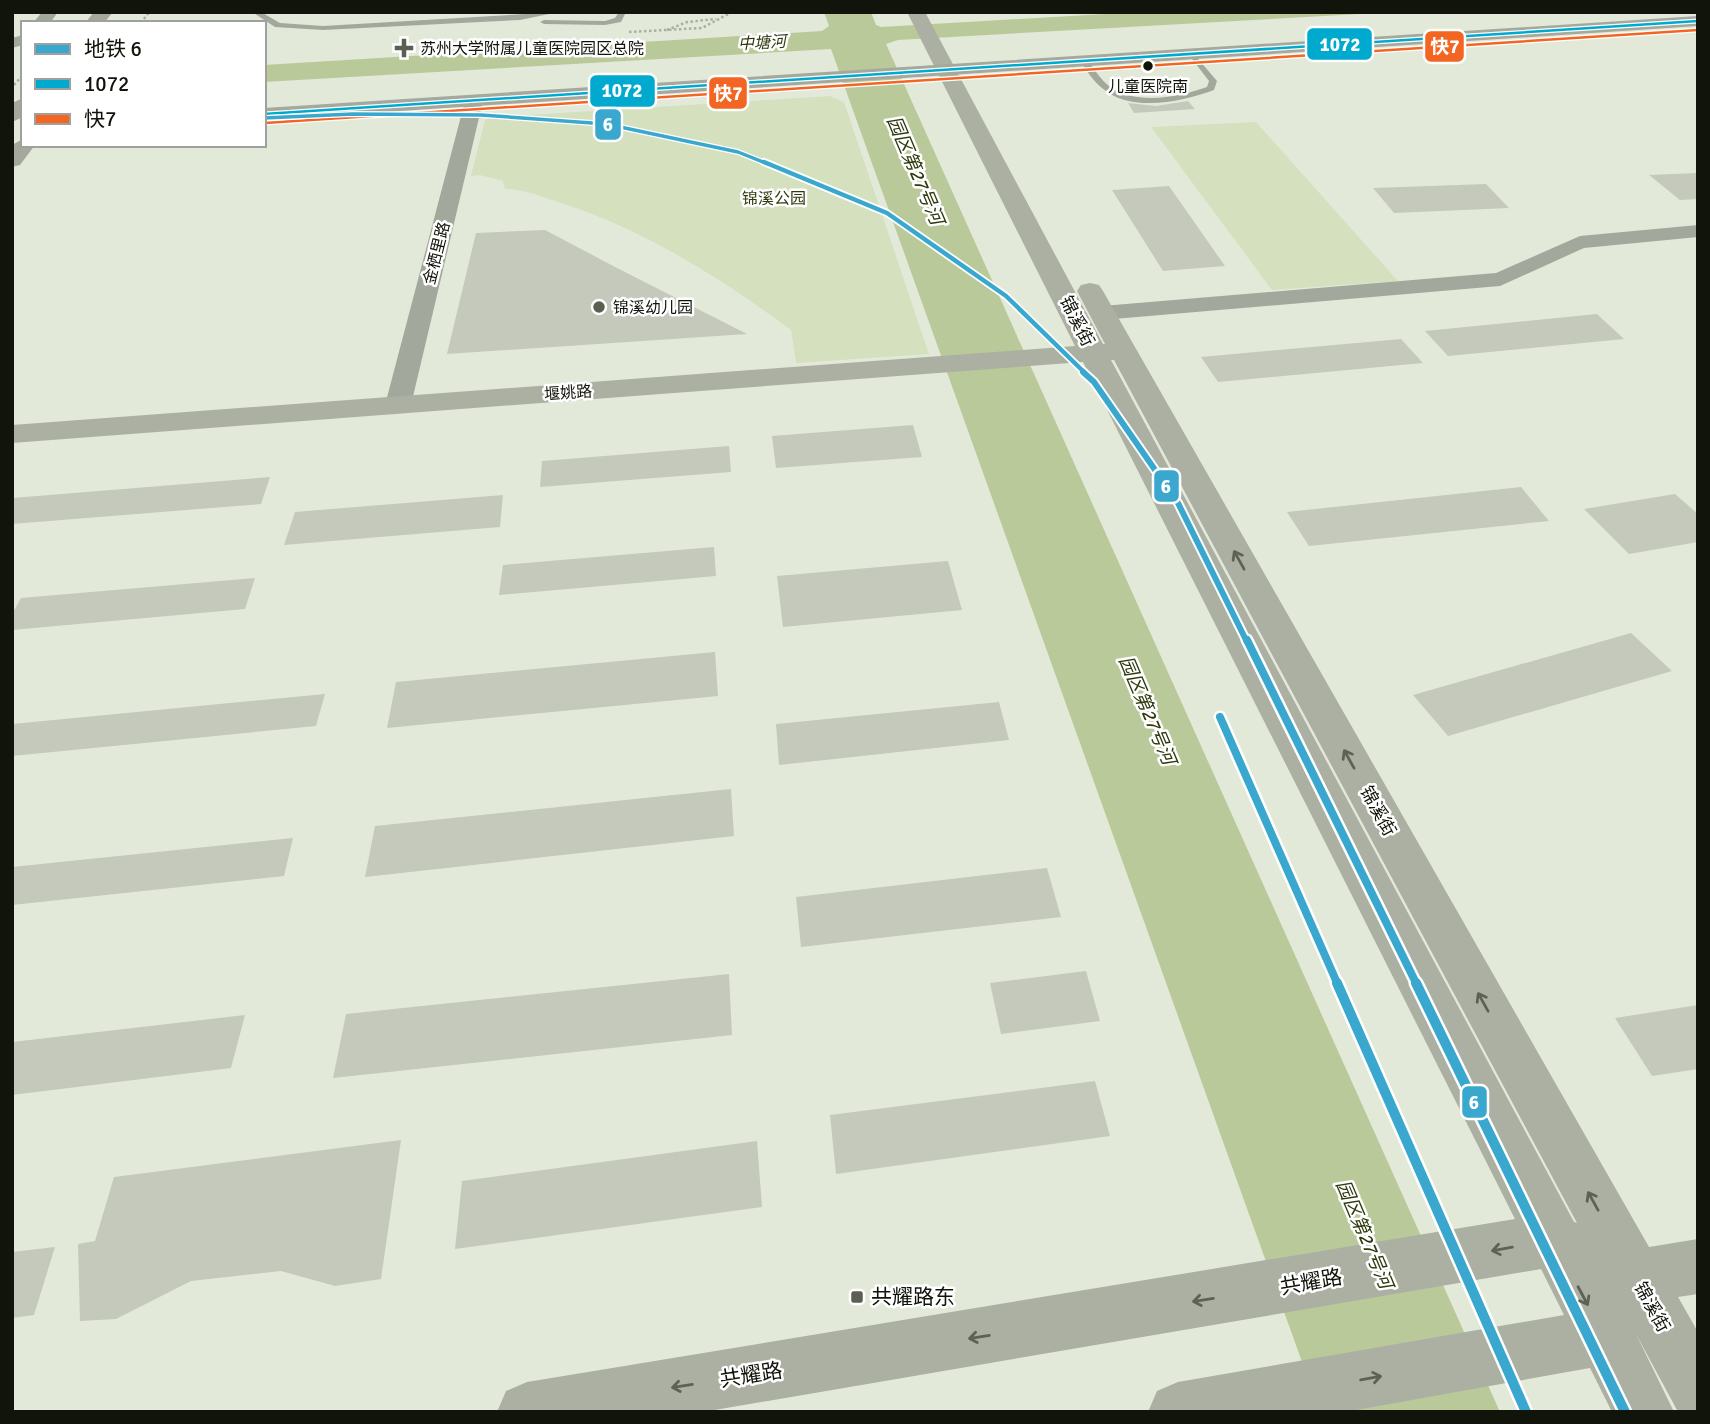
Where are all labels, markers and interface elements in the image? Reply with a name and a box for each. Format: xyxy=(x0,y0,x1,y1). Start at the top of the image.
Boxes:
legend xyxy=(21,21,266,147)
line badge: 1072 xyxy=(1306,27,1373,61)
line badge: 快7 xyxy=(1424,30,1465,63)
water label: 中塘河 xyxy=(738,32,790,54)
text: 1072 xyxy=(1319,33,1361,57)
text: 快7 xyxy=(1430,35,1460,59)
text: 地铁 6 xyxy=(84,36,142,62)
marker: 苏州大学附属儿童医院园区总院 xyxy=(394,38,414,58)
place label: 苏州大学附属儿童医院园区总院 xyxy=(420,39,644,59)
marker: 儿童医院南 xyxy=(1141,59,1155,73)
text: 1072 xyxy=(84,71,129,97)
line badge: 1072 xyxy=(589,74,656,108)
line badge: 快7 xyxy=(708,76,748,110)
place label: 儿童医院南 xyxy=(1108,77,1188,97)
text: 1072 xyxy=(601,79,643,103)
text: 快7 xyxy=(713,82,743,106)
text: 快7 xyxy=(84,106,116,132)
line badge: 6 xyxy=(594,108,622,141)
text: 6 xyxy=(603,113,613,137)
water label: 园区第27号河 xyxy=(881,113,950,232)
park label: 锦溪公园 xyxy=(742,189,806,209)
street label: 金栖里路 xyxy=(420,220,454,287)
street label: 锦溪街 xyxy=(1055,292,1099,350)
place label: 锦溪幼儿园 xyxy=(613,298,693,318)
marker: 锦溪幼儿园 xyxy=(591,299,607,315)
street label: 堰姚路 xyxy=(543,381,593,405)
line badge: 6 xyxy=(1153,469,1180,503)
text: 6 xyxy=(1161,475,1171,499)
one-way arrow xyxy=(1232,551,1246,571)
water label: 园区第27号河 xyxy=(1113,653,1182,772)
one-way arrow xyxy=(1342,750,1356,770)
street label: 锦溪街 xyxy=(1355,782,1401,840)
one-way arrow xyxy=(1476,992,1490,1012)
line badge: 6 xyxy=(1461,1085,1488,1119)
text: 6 xyxy=(1469,1091,1479,1115)
water label: 园区第27号河 xyxy=(1330,1177,1399,1296)
one-way arrow xyxy=(1586,1191,1600,1211)
one-way arrow xyxy=(1491,1243,1514,1256)
street label: 共耀路 xyxy=(1278,1264,1344,1300)
street label: 锦溪街 xyxy=(1629,1278,1675,1336)
place label: 共耀路东 xyxy=(871,1284,955,1310)
one-way arrow xyxy=(1576,1285,1590,1306)
marker: 共耀路东 xyxy=(849,1289,865,1305)
one-way arrow xyxy=(1192,1294,1215,1307)
one-way arrow xyxy=(968,1331,990,1344)
street label: 共耀路 xyxy=(718,1357,784,1393)
one-way arrow xyxy=(1359,1371,1382,1385)
one-way arrow xyxy=(671,1380,693,1393)

